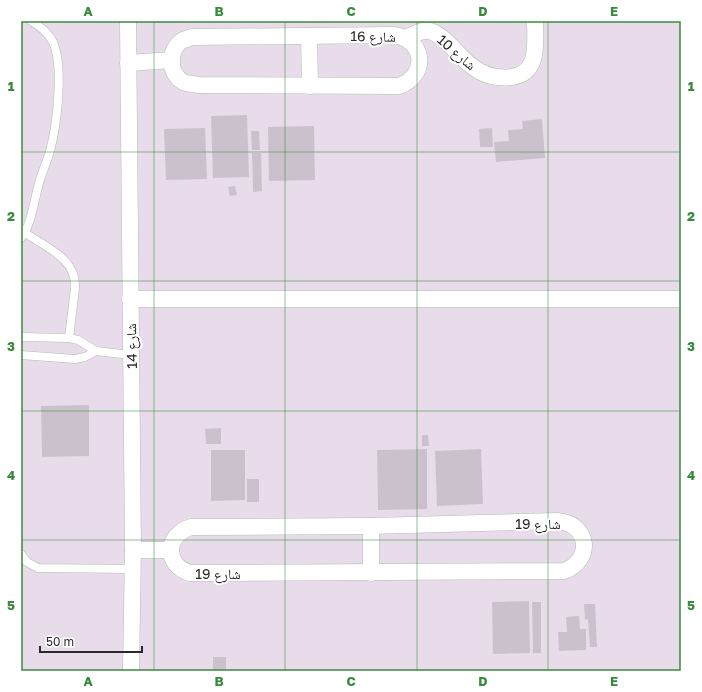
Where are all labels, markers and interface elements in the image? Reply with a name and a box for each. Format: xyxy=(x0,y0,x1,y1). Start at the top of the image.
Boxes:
text: A xyxy=(83,3,93,19)
text: B xyxy=(214,3,224,19)
text: C xyxy=(346,3,356,19)
text: D xyxy=(478,3,488,19)
text: E xyxy=(610,3,618,19)
street label: شارع 16 xyxy=(350,27,396,47)
street label: شارع 10 xyxy=(433,31,480,75)
text: 1 xyxy=(8,78,15,94)
text: 1 xyxy=(688,78,695,94)
text: 2 xyxy=(7,208,15,224)
text: 2 xyxy=(687,208,695,224)
street label: شارع 14 xyxy=(122,323,142,369)
text: 3 xyxy=(7,338,15,354)
text: 3 xyxy=(687,338,695,354)
text: 4 xyxy=(7,467,15,483)
text: 4 xyxy=(687,467,695,483)
street label: شارع 19 xyxy=(515,515,561,534)
street label: شارع 19 xyxy=(195,565,241,584)
text: 5 xyxy=(7,597,15,613)
text: 5 xyxy=(687,597,695,613)
scale bar xyxy=(40,628,142,654)
text: 50 m xyxy=(46,634,74,649)
text: A xyxy=(83,673,93,689)
text: B xyxy=(214,673,224,689)
text: C xyxy=(346,673,356,689)
text: D xyxy=(478,673,488,689)
text: E xyxy=(610,673,618,689)

